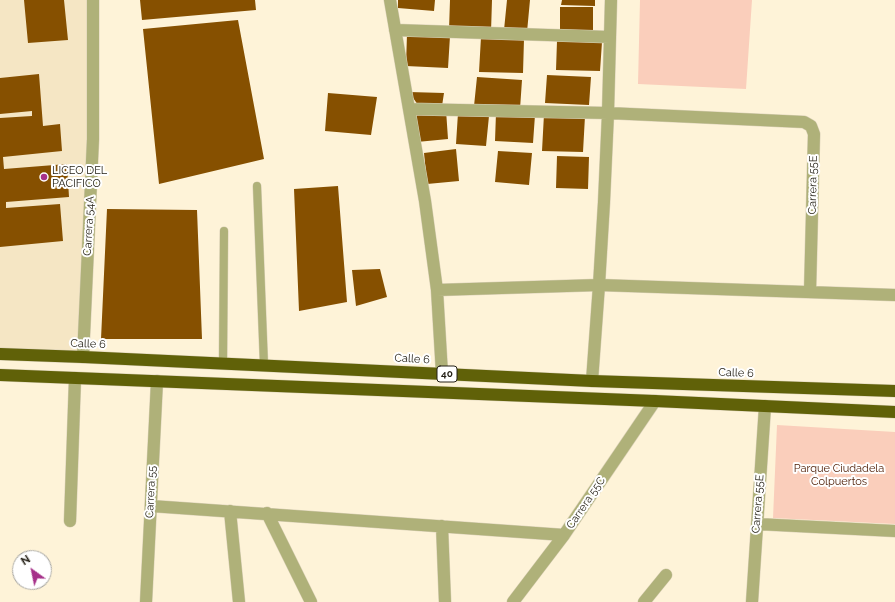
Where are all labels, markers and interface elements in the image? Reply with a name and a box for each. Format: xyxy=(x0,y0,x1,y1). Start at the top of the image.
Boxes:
street label: Carrera 55E xyxy=(806,155,820,215)
place label: LICEO DEL PACIFICO xyxy=(52,164,107,190)
marker: LICEO DEL PACIFICO xyxy=(39,172,49,182)
street label: Carrera 54A xyxy=(81,196,97,256)
street label: Calle 6 xyxy=(70,337,106,351)
street label: Calle 6 xyxy=(394,351,430,367)
road number: 40 xyxy=(437,366,457,382)
street label: Calle 6 xyxy=(718,366,754,380)
park label: Parque Ciudadela Colpuertos xyxy=(794,462,884,488)
street label: Carrera 55 xyxy=(143,466,159,518)
street label: Carrera 55E xyxy=(749,474,767,534)
street label: Carrera 55C xyxy=(564,475,608,531)
north arrow xyxy=(12,550,52,590)
text: N xyxy=(19,553,33,568)

